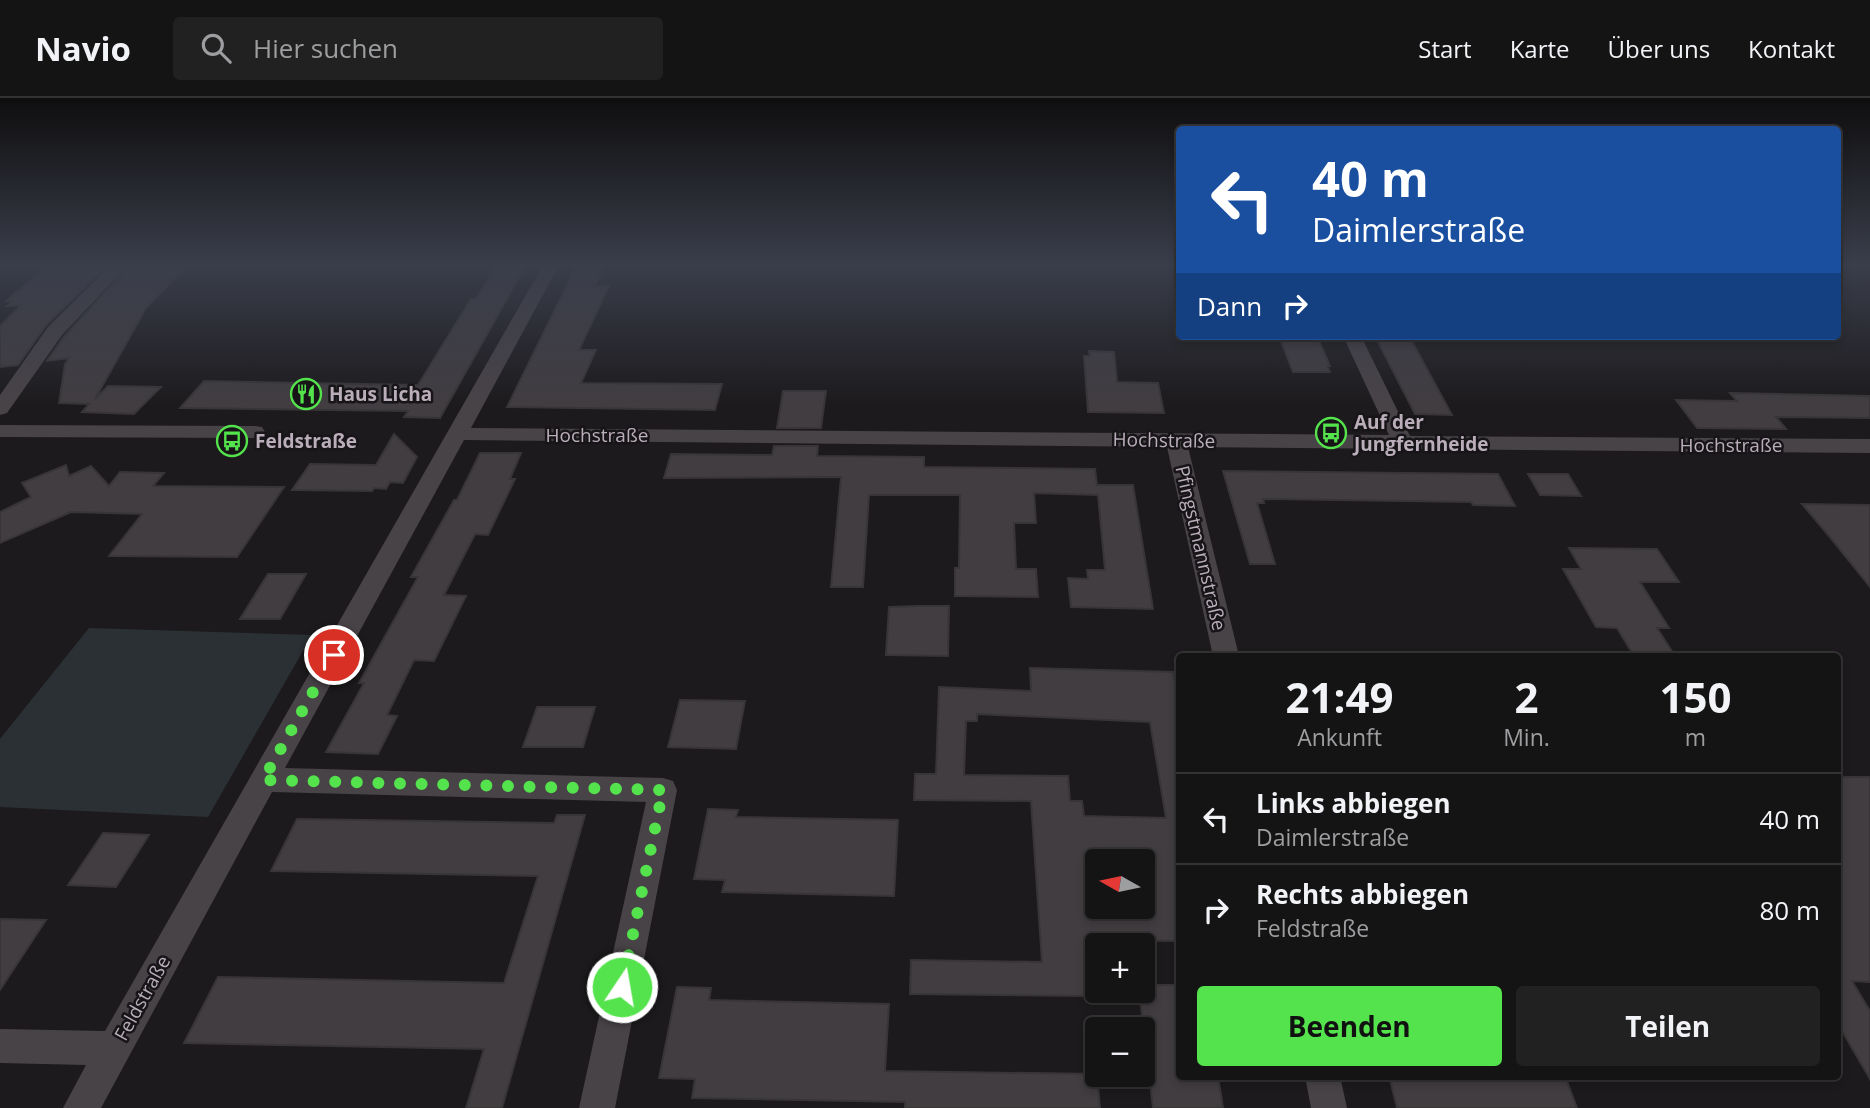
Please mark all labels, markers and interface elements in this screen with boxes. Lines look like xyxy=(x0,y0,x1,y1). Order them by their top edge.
search box xyxy=(173,17,663,80)
text: Navio xyxy=(35,26,131,71)
icon: search xyxy=(197,29,235,67)
text: Hier suchen xyxy=(253,30,398,66)
text: Start xyxy=(1418,32,1472,65)
text: Karte xyxy=(1510,32,1570,65)
text: Über uns xyxy=(1608,32,1710,65)
text: Kontakt xyxy=(1748,32,1835,65)
text: 40 m xyxy=(1312,145,1429,211)
icon: left xyxy=(1197,154,1288,245)
text: Daimlerstraße xyxy=(1312,208,1525,251)
icon: right xyxy=(1276,287,1314,325)
text: Dann xyxy=(1197,288,1262,324)
restaurant icon: Haus Licha xyxy=(289,377,323,411)
place label: Haus Licha xyxy=(329,381,432,407)
place label: Auf der Jungfernheide xyxy=(1352,409,1488,457)
bus stop icon: Auf der Jungfernheide xyxy=(1314,416,1348,450)
street label: Hochstraße xyxy=(546,422,648,448)
bus stop icon: Feldstraße xyxy=(215,424,249,458)
street label: Hochstraße xyxy=(1112,426,1216,454)
place label: Feldstraße xyxy=(255,428,357,454)
street label: Hochstraße xyxy=(1680,432,1782,458)
street label: Pfingstmannstraße xyxy=(1169,463,1233,633)
pin xyxy=(304,625,364,685)
icon: arrive xyxy=(315,636,353,674)
text: 21:49 xyxy=(1286,668,1394,725)
text: 2 xyxy=(1514,668,1539,725)
text: 150 xyxy=(1659,668,1731,725)
text: Ankunft xyxy=(1297,721,1382,753)
text: Min. xyxy=(1503,721,1550,753)
text: m xyxy=(1685,721,1706,753)
text: Links abbiegen xyxy=(1256,785,1451,821)
icon: left xyxy=(1197,800,1235,838)
text: 40 m xyxy=(1759,801,1820,837)
text: Daimlerstraße xyxy=(1256,821,1409,853)
north arrow xyxy=(1085,849,1155,919)
map controls xyxy=(1085,849,1155,1087)
text: Rechts abbiegen xyxy=(1256,876,1469,912)
icon: right xyxy=(1197,891,1235,929)
text: 80 m xyxy=(1759,892,1820,928)
text: Feldstraße xyxy=(1256,912,1369,944)
button: + xyxy=(1085,933,1155,1003)
position arrow xyxy=(585,950,659,1024)
street label: Feldstraße xyxy=(108,951,176,1045)
button: Beenden xyxy=(1197,986,1502,1066)
button: Teilen xyxy=(1516,986,1820,1066)
button: − xyxy=(1085,1017,1155,1087)

